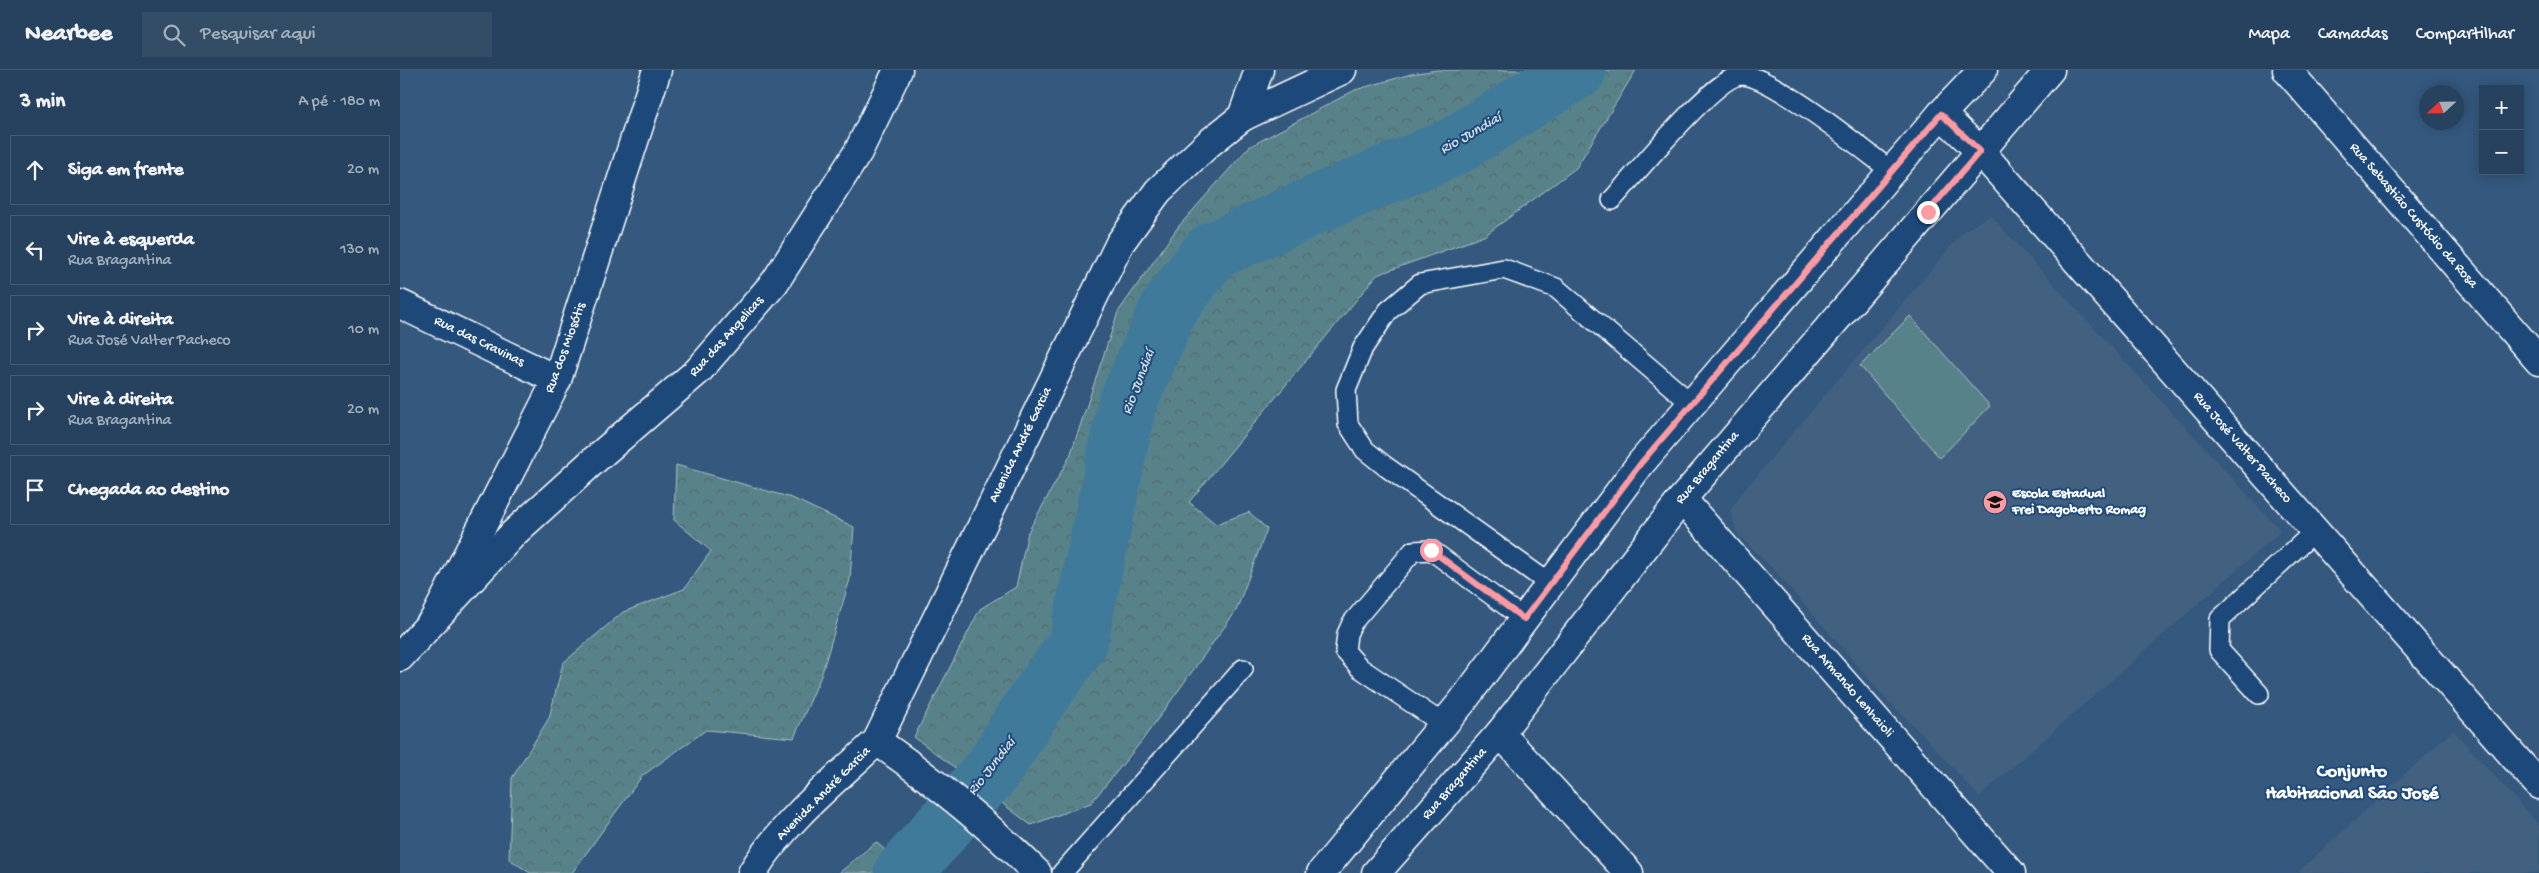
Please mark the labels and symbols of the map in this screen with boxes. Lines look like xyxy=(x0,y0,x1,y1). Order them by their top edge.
north arrow xyxy=(2419,85,2464,130)
water label: Rio Jundiaí xyxy=(1437,108,1507,159)
street label: Rua Sebastião Custódio da Rosa xyxy=(2345,140,2482,293)
route end xyxy=(1917,201,1940,224)
street label: Rua das Angelicas xyxy=(686,292,768,381)
street label: Rua dos Miosótis xyxy=(542,300,591,396)
street label: Rua das Cravinas xyxy=(431,313,528,372)
water label: Rio Jundiaí xyxy=(1118,344,1161,417)
street label: Avenida André Garcia xyxy=(986,383,1057,506)
street label: Rua José Valter Pacheco xyxy=(2189,389,2295,507)
street label: Rua Bragantina xyxy=(1672,427,1744,508)
place label: Escola Estadual Frei Dagoberto Romag xyxy=(2011,486,2146,519)
school or university icon: Escola Estadual Frei Dagoberto Romag xyxy=(1982,489,2008,515)
route start xyxy=(1420,539,1443,562)
street label: Rua Armando Lenhaioli xyxy=(1797,631,1897,741)
water label: Rio Jundiaí xyxy=(964,732,1022,799)
street label: Avenida André Garcia xyxy=(773,742,876,845)
street label: Rua Bragantina xyxy=(1419,743,1492,824)
district label: Conjunto Habitacional São José xyxy=(2266,761,2440,806)

